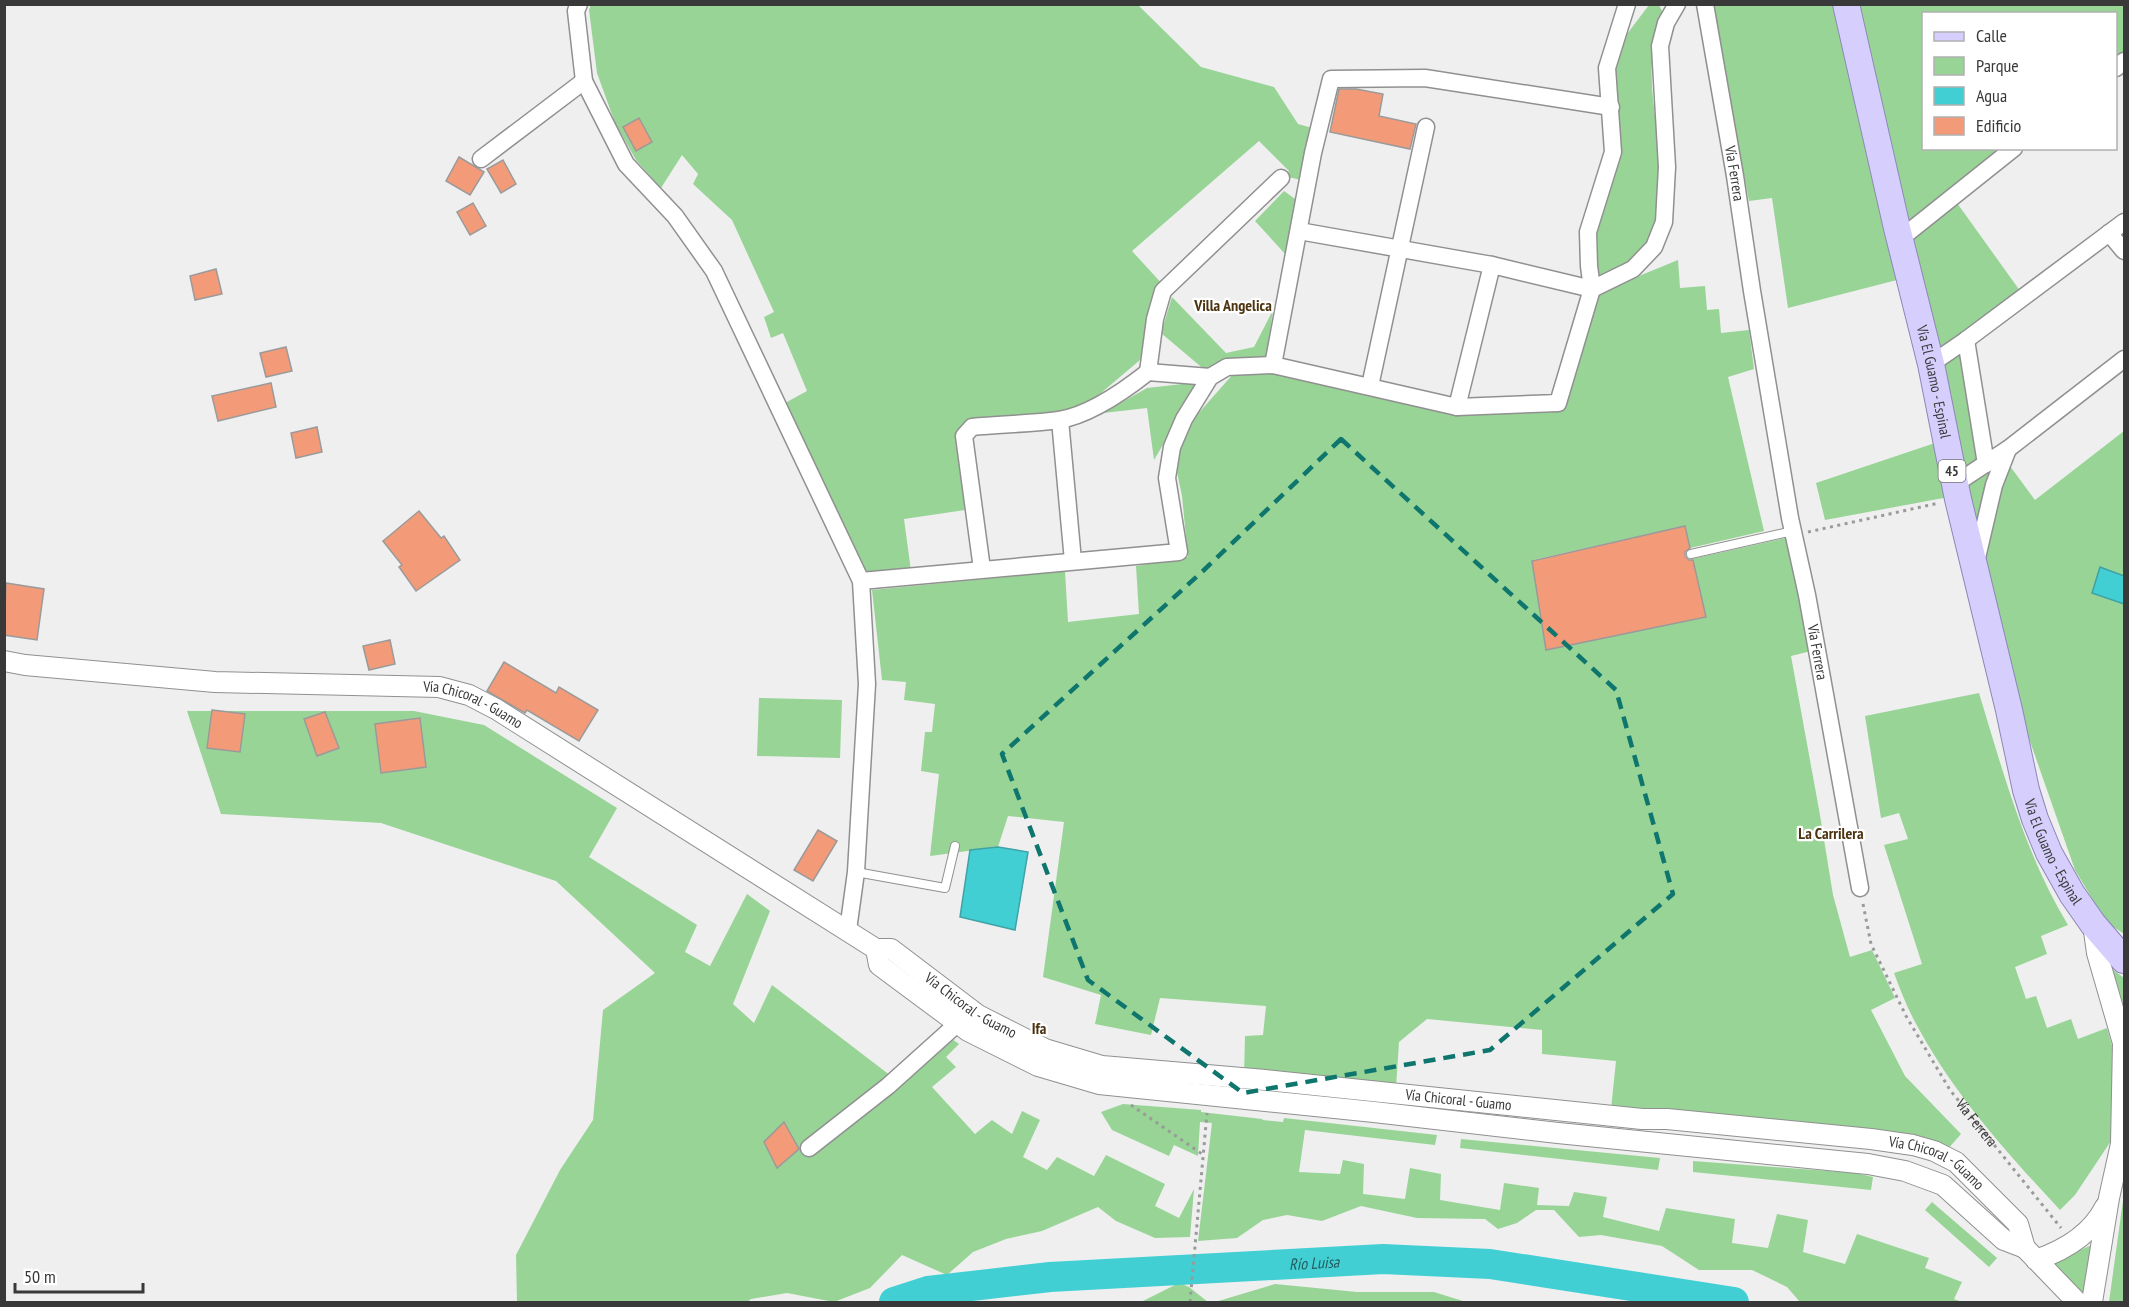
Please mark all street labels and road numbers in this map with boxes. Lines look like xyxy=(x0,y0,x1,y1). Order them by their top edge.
street label: Vía Ferrera xyxy=(1721,143,1749,202)
street label: Vía El Guamo - Espinal xyxy=(1912,322,1956,440)
road number: 45 xyxy=(1938,460,1966,482)
street label: Vía Ferrera xyxy=(1803,622,1832,681)
street label: Vía Chicoral - Guamo xyxy=(422,677,526,732)
street label: Vía El Guamo - Espinal xyxy=(2020,796,2087,909)
street label: Vía Chicoral - Guamo xyxy=(920,967,1020,1042)
street label: Vía Chicoral - Guamo xyxy=(1404,1084,1513,1114)
street label: Vía Ferrera xyxy=(1951,1094,2002,1150)
street label: Vía Chicoral - Guamo xyxy=(1887,1132,1988,1194)

